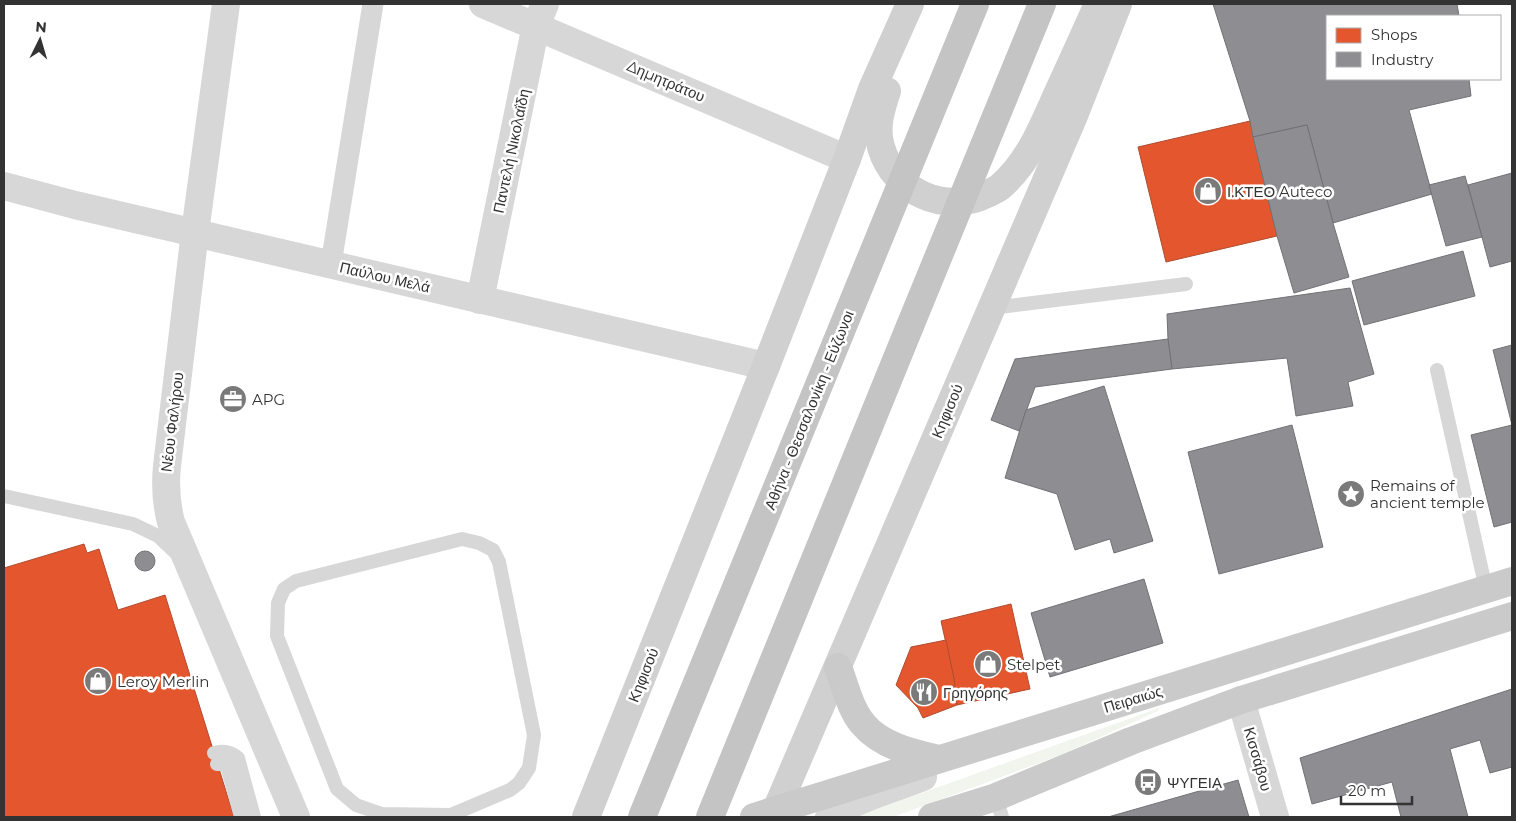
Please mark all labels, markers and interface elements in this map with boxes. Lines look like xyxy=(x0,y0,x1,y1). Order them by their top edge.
north arrow xyxy=(15,15,65,65)
legend xyxy=(1326,15,1501,80)
text: N xyxy=(35,18,48,37)
text: Shops xyxy=(1371,25,1417,44)
text: Industry xyxy=(1371,50,1434,69)
street label: Δημητράτου xyxy=(624,56,708,106)
street label: Παντελή Νικολαΐδη xyxy=(489,87,533,215)
shop icon: Ι.ΚΤΕΟ Auteco xyxy=(1193,176,1223,206)
place label: Ι.ΚΤΕΟ Auteco xyxy=(1227,182,1332,201)
street label: Παύλου Μελά xyxy=(338,257,432,297)
street label: Αθήνα - Θεσσαλονίκη - Εύζωνοι xyxy=(760,307,858,513)
street label: Νέου Φαλήρου xyxy=(156,371,188,473)
street label: Κηφισού xyxy=(927,381,967,441)
office icon: APG xyxy=(218,384,248,414)
place label: APG xyxy=(252,390,285,409)
place label: Remains of ancient temple xyxy=(1370,476,1485,512)
place icon: Remains of ancient temple xyxy=(1336,479,1366,509)
street label: Κηφισού xyxy=(623,645,663,705)
shop icon: Stelpet xyxy=(973,649,1003,679)
place label: Stelpet xyxy=(1007,655,1060,674)
shop icon: Leroy Merlin xyxy=(83,666,113,696)
place label: Leroy Merlin xyxy=(117,672,209,691)
restaurant icon: Γρηγόρης xyxy=(909,677,939,707)
street label: Πειραιώς xyxy=(1101,681,1165,717)
place label: Γρηγόρης xyxy=(943,683,1008,702)
street label: Κισσάβου xyxy=(1240,725,1276,793)
bus stop icon: ΨΥΓΕΙΑ xyxy=(1133,767,1163,797)
place label: ΨΥΓΕΙΑ xyxy=(1167,773,1222,792)
scale bar xyxy=(1341,774,1412,806)
text: 20 m xyxy=(1348,781,1386,800)

